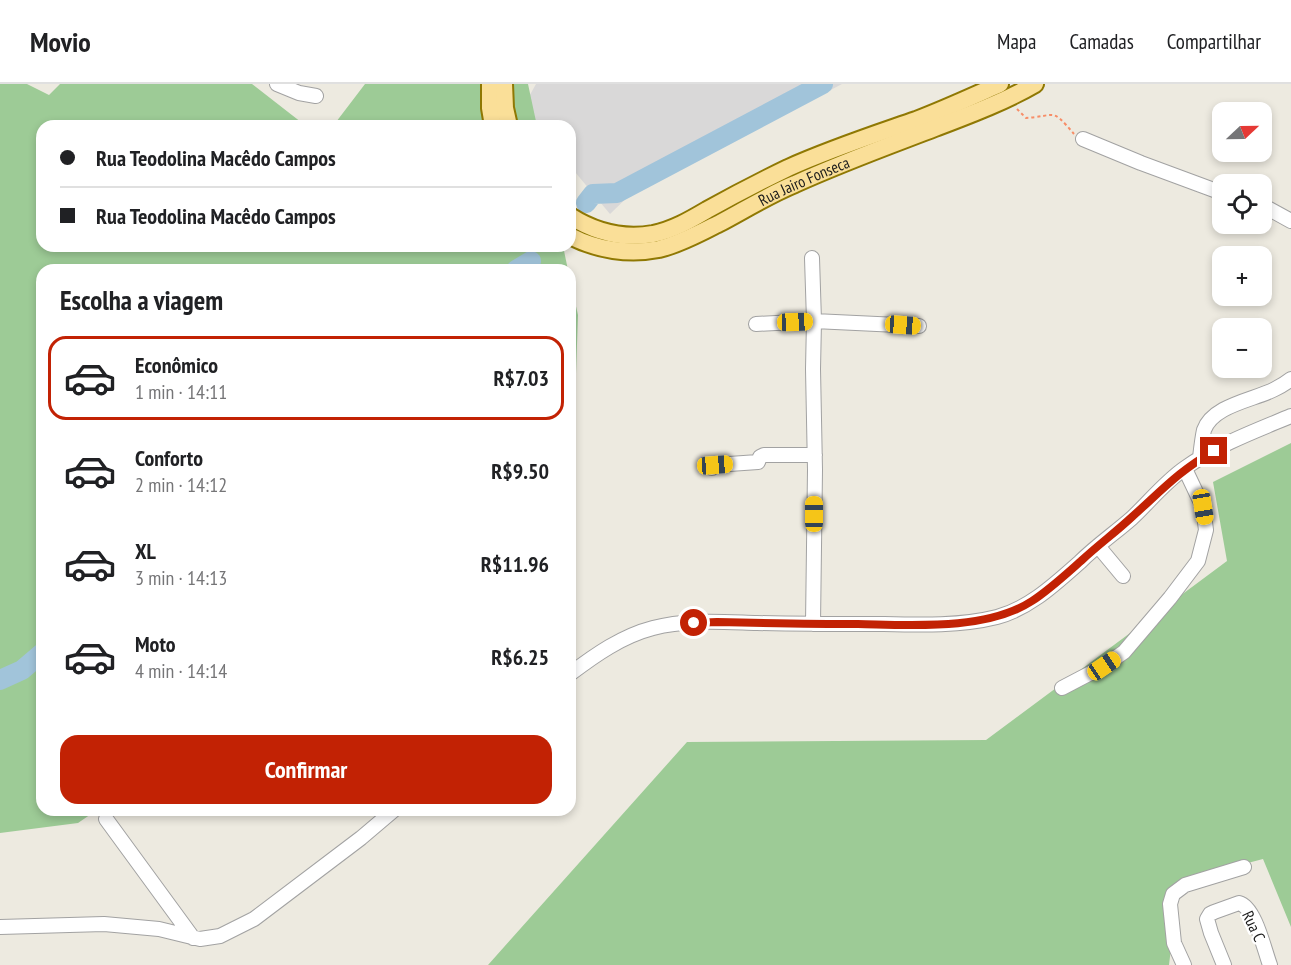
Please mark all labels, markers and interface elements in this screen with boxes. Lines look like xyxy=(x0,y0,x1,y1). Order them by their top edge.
text: Movio xyxy=(30,23,91,60)
text: Mapa xyxy=(997,28,1036,55)
text: Camadas xyxy=(1069,28,1134,55)
text: Compartilhar xyxy=(1167,28,1261,55)
north arrow xyxy=(1212,102,1272,162)
map controls xyxy=(1212,102,1272,378)
text: Rua Teodolina Macêdo Campos xyxy=(96,144,336,172)
street label: Rua Jairo Fonseca xyxy=(755,152,852,210)
button: locate xyxy=(1212,174,1272,234)
text: Rua Teodolina Macêdo Campos xyxy=(96,202,336,230)
button: + xyxy=(1212,246,1272,306)
text: Escolha a viagem xyxy=(60,283,223,317)
car xyxy=(777,312,813,332)
car xyxy=(884,315,922,335)
button: − xyxy=(1212,318,1272,378)
icon: car xyxy=(63,351,117,405)
text: Econômico xyxy=(135,351,218,379)
text: R$7.03 xyxy=(493,364,549,392)
text: 1 min · 14:11 xyxy=(135,379,227,405)
route end xyxy=(1200,437,1227,464)
icon: car xyxy=(63,444,117,498)
text: Conforto xyxy=(135,444,203,472)
car xyxy=(696,455,734,475)
text: R$9.50 xyxy=(491,457,549,485)
text: 2 min · 14:12 xyxy=(135,472,227,498)
car xyxy=(1191,488,1215,526)
car xyxy=(805,496,823,532)
icon: car xyxy=(63,537,117,591)
text: XL xyxy=(135,537,156,565)
text: R$11.96 xyxy=(481,550,549,578)
text: 3 min · 14:13 xyxy=(135,565,227,591)
route start xyxy=(680,609,707,636)
icon: car xyxy=(63,630,117,684)
text: Moto xyxy=(135,630,176,658)
text: R$6.25 xyxy=(491,643,549,671)
car xyxy=(1084,648,1124,684)
text: 4 min · 14:14 xyxy=(135,658,227,684)
button: Confirmar xyxy=(60,735,552,804)
street label: Rua C xyxy=(1238,907,1270,945)

